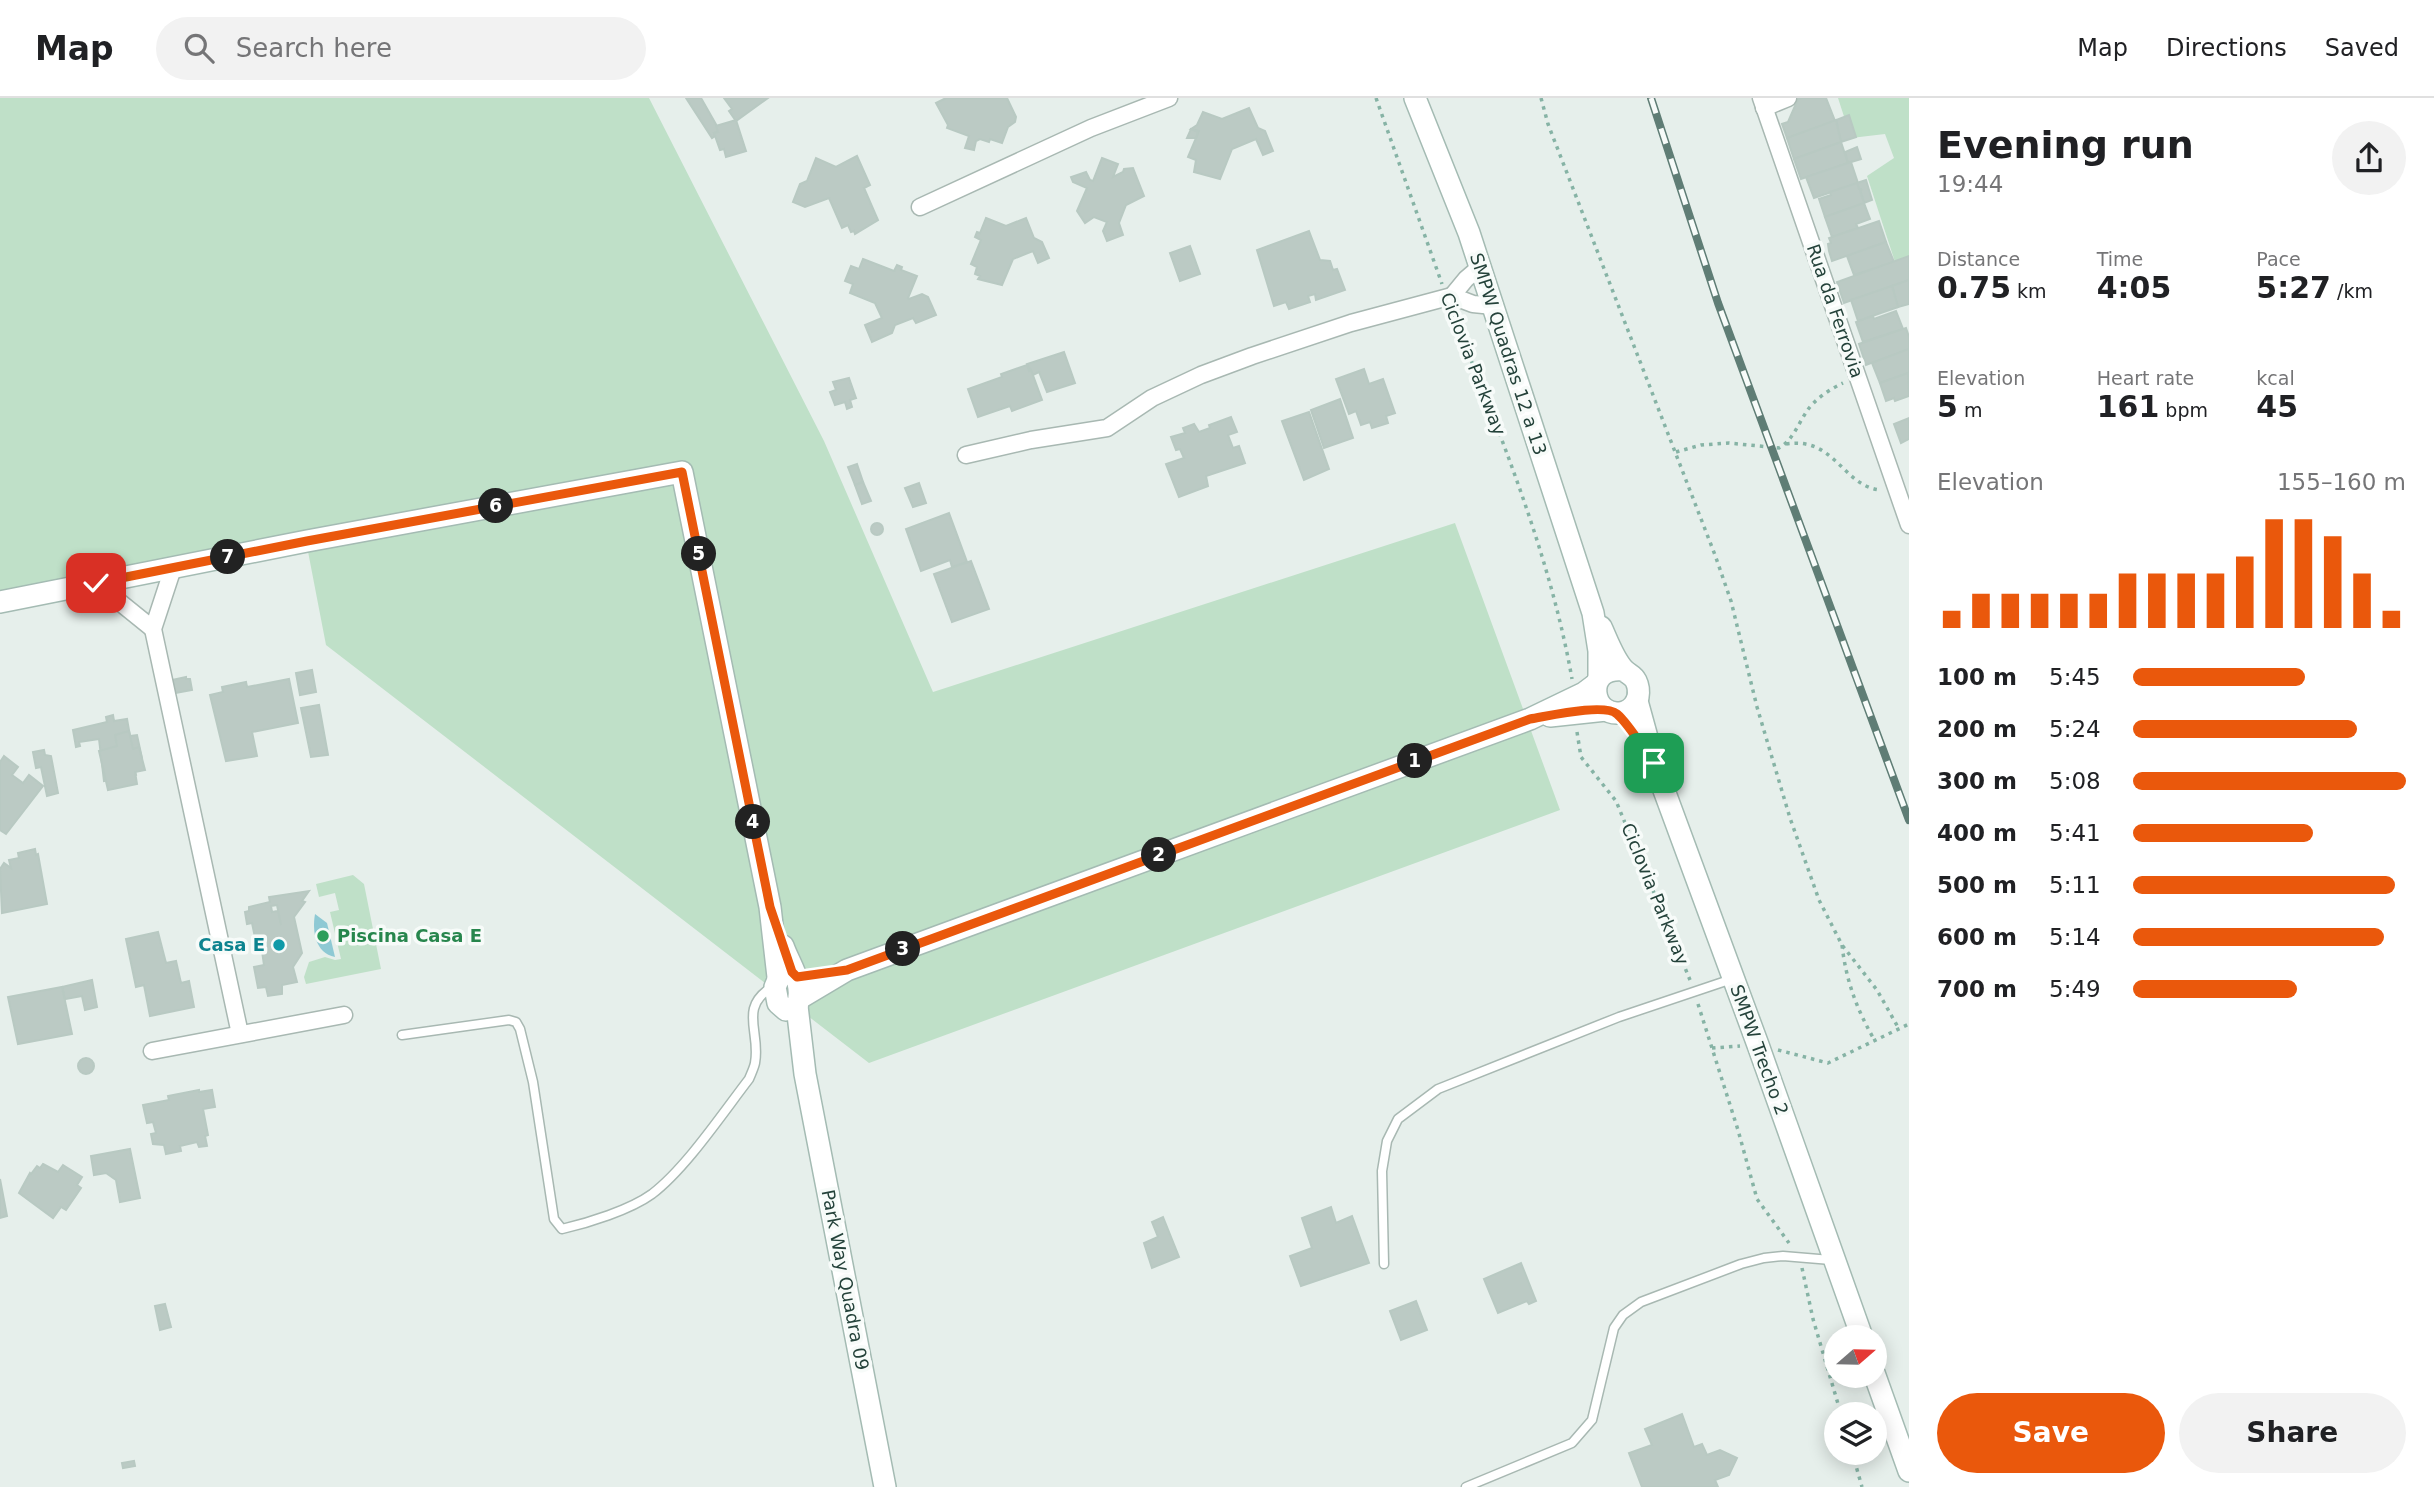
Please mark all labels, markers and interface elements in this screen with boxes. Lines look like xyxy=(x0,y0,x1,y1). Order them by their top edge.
search box xyxy=(156,17,646,80)
text: Map xyxy=(35,29,114,68)
icon: search xyxy=(180,29,218,67)
text: Search here xyxy=(236,33,392,63)
text: Map xyxy=(2077,34,2128,62)
text: Directions xyxy=(2166,34,2287,62)
text: Saved xyxy=(2325,34,2399,62)
button: share xyxy=(2332,121,2406,195)
text: Evening run xyxy=(1937,123,2194,167)
text: 19:44 xyxy=(1937,171,2003,197)
street label: Rua da Ferrovia xyxy=(1803,241,1868,381)
text: Distance xyxy=(1937,248,2020,270)
text: Time xyxy=(2097,248,2143,270)
text: Pace xyxy=(2256,248,2301,270)
street label: SMPW Quadras 12 a 13 xyxy=(1466,250,1551,458)
text: 0.75 xyxy=(1937,270,2011,305)
text: 4:05 xyxy=(2097,270,2171,305)
text: 5:27 xyxy=(2256,270,2331,305)
text: km xyxy=(2011,280,2047,302)
text: /km xyxy=(2331,280,2373,302)
street label: Ciclovia Parkway xyxy=(1437,289,1510,438)
text: Elevation xyxy=(1937,367,2025,389)
text: Heart rate xyxy=(2097,367,2194,389)
text: kcal xyxy=(2256,367,2295,389)
text: 5 xyxy=(1937,389,1958,424)
text: 161 xyxy=(2097,389,2159,424)
text: 45 xyxy=(2256,389,2298,424)
text: m xyxy=(1958,399,1982,421)
text: bpm xyxy=(2159,399,2208,421)
text: Elevation xyxy=(1937,469,2044,495)
text: 155–160 m xyxy=(2277,469,2406,495)
pin: 6 xyxy=(478,488,514,524)
text: 6 xyxy=(489,494,502,516)
pin: 5 xyxy=(682,536,716,572)
pin: 7 xyxy=(210,540,246,574)
text: 5 xyxy=(692,542,705,564)
text: 7 xyxy=(221,545,234,567)
pin xyxy=(66,553,126,613)
icon: check xyxy=(77,564,115,602)
text: 100 m xyxy=(1937,664,2017,690)
text: 5:45 xyxy=(2049,664,2101,690)
text: 200 m xyxy=(1937,716,2017,742)
text: 5:24 xyxy=(2049,716,2101,742)
pin xyxy=(1624,733,1684,793)
pin: 1 xyxy=(1398,744,1432,778)
icon: arrive xyxy=(1635,744,1673,782)
text: 1 xyxy=(1408,749,1421,771)
text: 300 m xyxy=(1937,768,2017,794)
text: 5:08 xyxy=(2049,768,2101,794)
pin: 4 xyxy=(736,804,770,840)
text: 4 xyxy=(746,810,759,832)
street label: Ciclovia Parkway xyxy=(1617,820,1694,968)
text: 400 m xyxy=(1937,820,2017,846)
text: 5:41 xyxy=(2049,820,2101,846)
pin: 2 xyxy=(1142,838,1176,872)
text: 2 xyxy=(1152,843,1165,865)
text: 500 m xyxy=(1937,872,2017,898)
text: 5:11 xyxy=(2049,872,2101,898)
text: 600 m xyxy=(1937,924,2017,950)
text: 5:14 xyxy=(2049,924,2101,950)
place label: Piscina Casa E xyxy=(337,925,482,946)
marker: Piscina Casa E xyxy=(315,928,331,944)
pin: 3 xyxy=(886,932,920,966)
place label: Casa E xyxy=(198,934,265,955)
marker: Casa E xyxy=(271,937,287,953)
text: 3 xyxy=(896,937,909,959)
text: 700 m xyxy=(1937,976,2017,1002)
text: 5:49 xyxy=(2049,976,2101,1002)
street label: SMPW Trecho 2 xyxy=(1726,982,1793,1118)
street label: Park Way Quadra 09 xyxy=(818,1188,873,1372)
north arrow xyxy=(1824,1325,1886,1388)
map controls xyxy=(1824,1325,1887,1465)
button: Save xyxy=(1937,1393,2165,1473)
button: Share xyxy=(2179,1393,2406,1473)
button: layers xyxy=(1824,1402,1887,1465)

